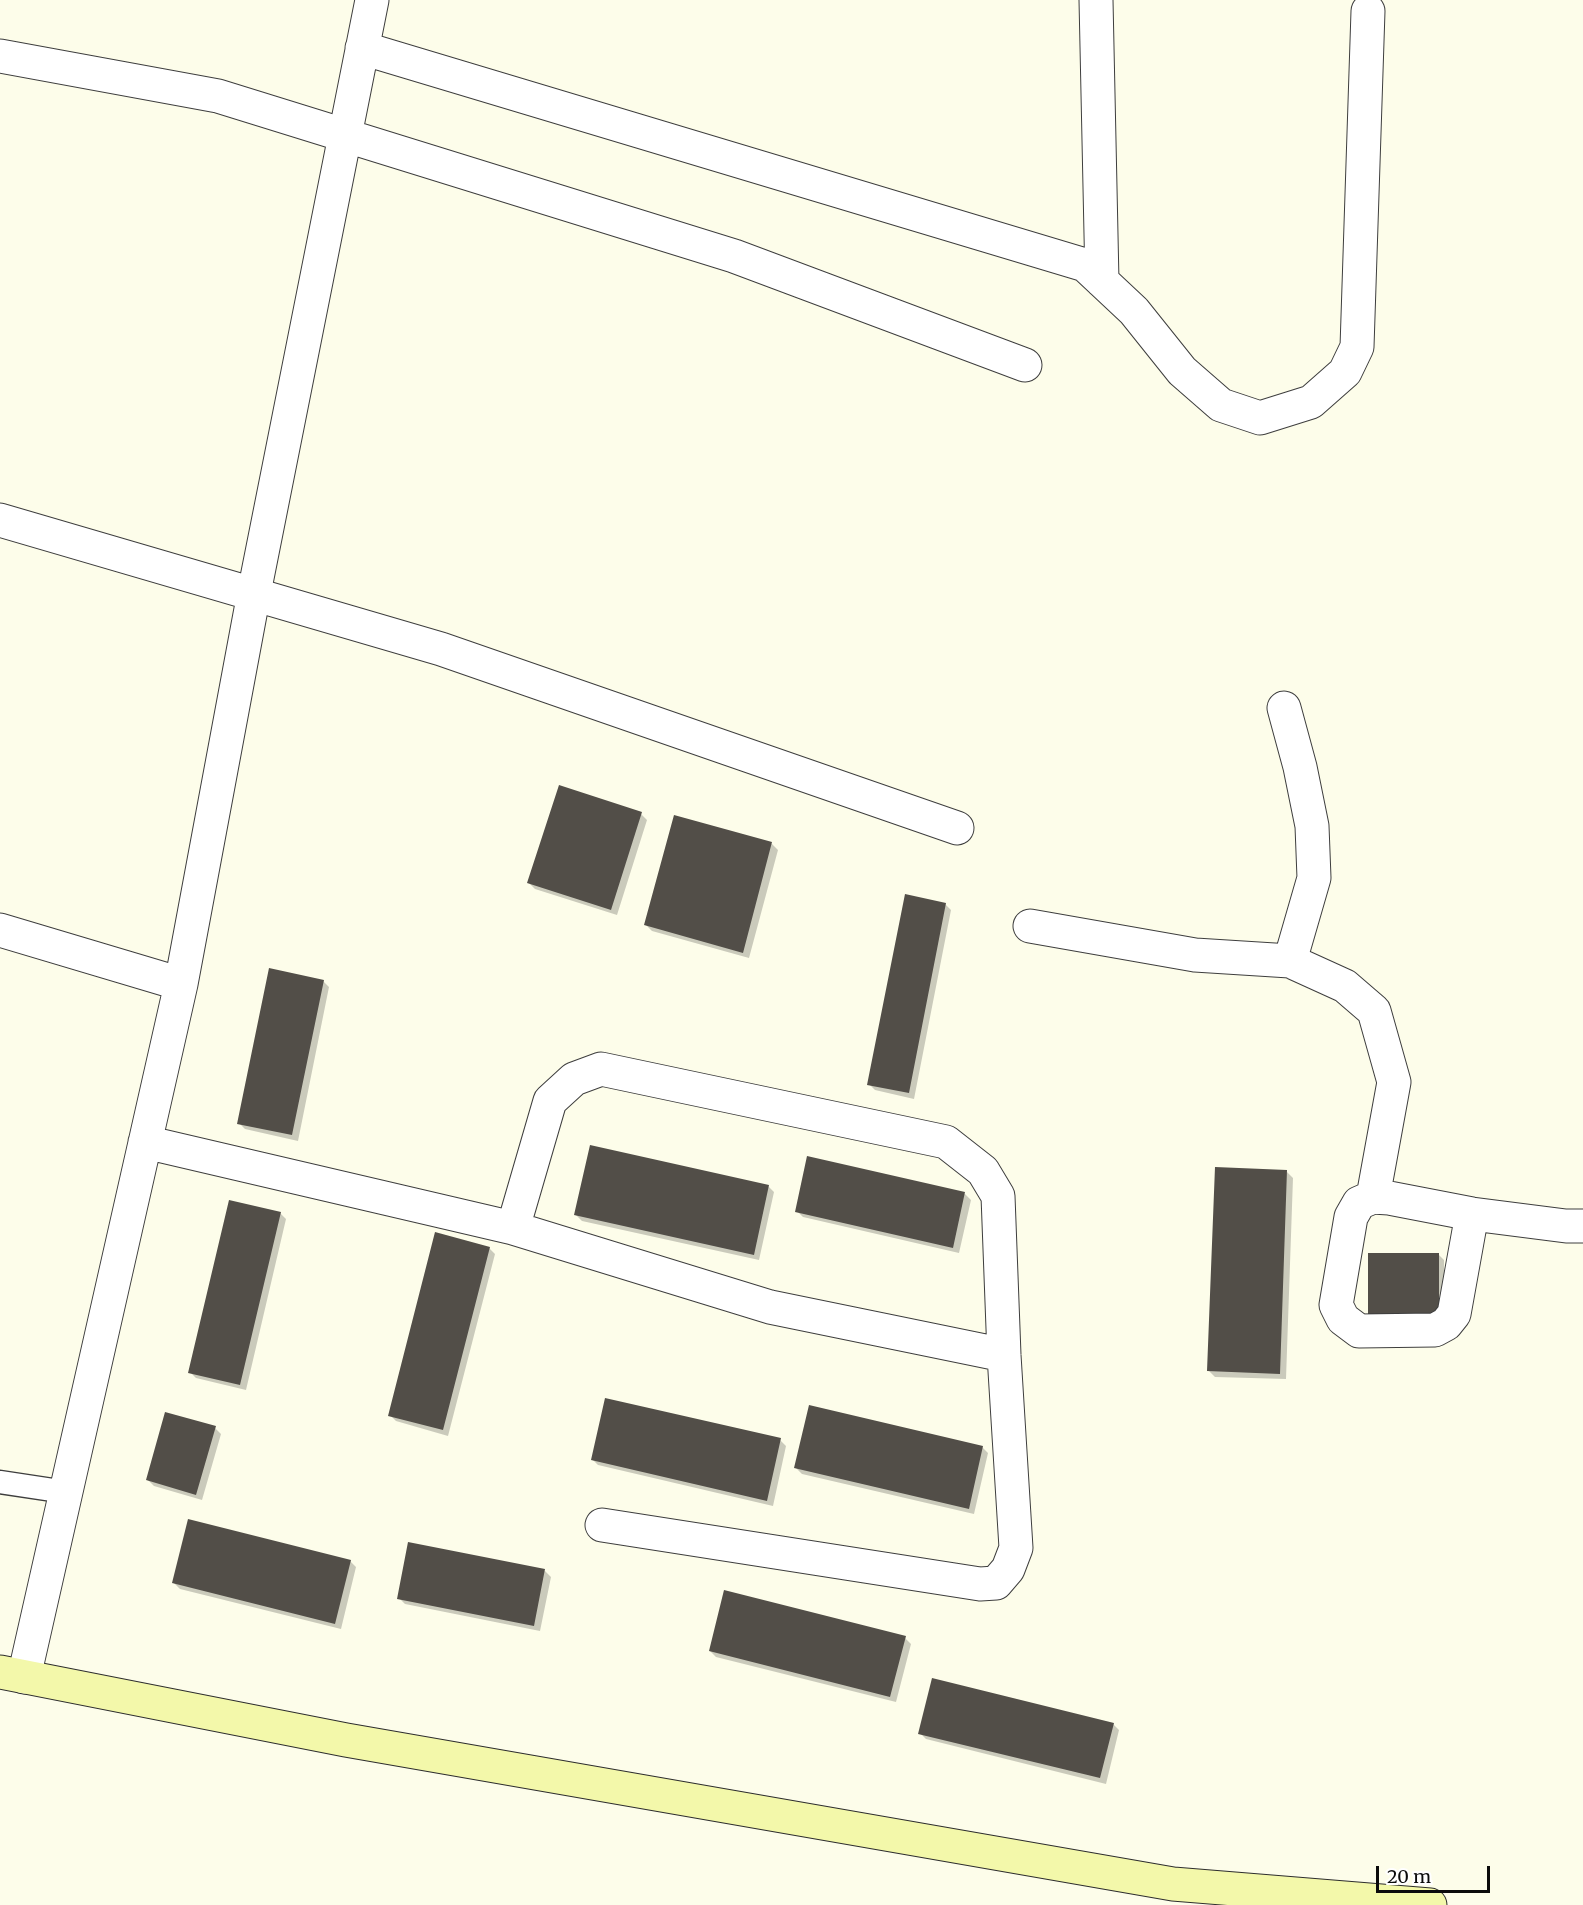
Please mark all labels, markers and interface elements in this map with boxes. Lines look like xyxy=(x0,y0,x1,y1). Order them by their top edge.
scale bar xyxy=(1379,1854,1493,1892)
text: 20 m xyxy=(1387,1865,1431,1888)

